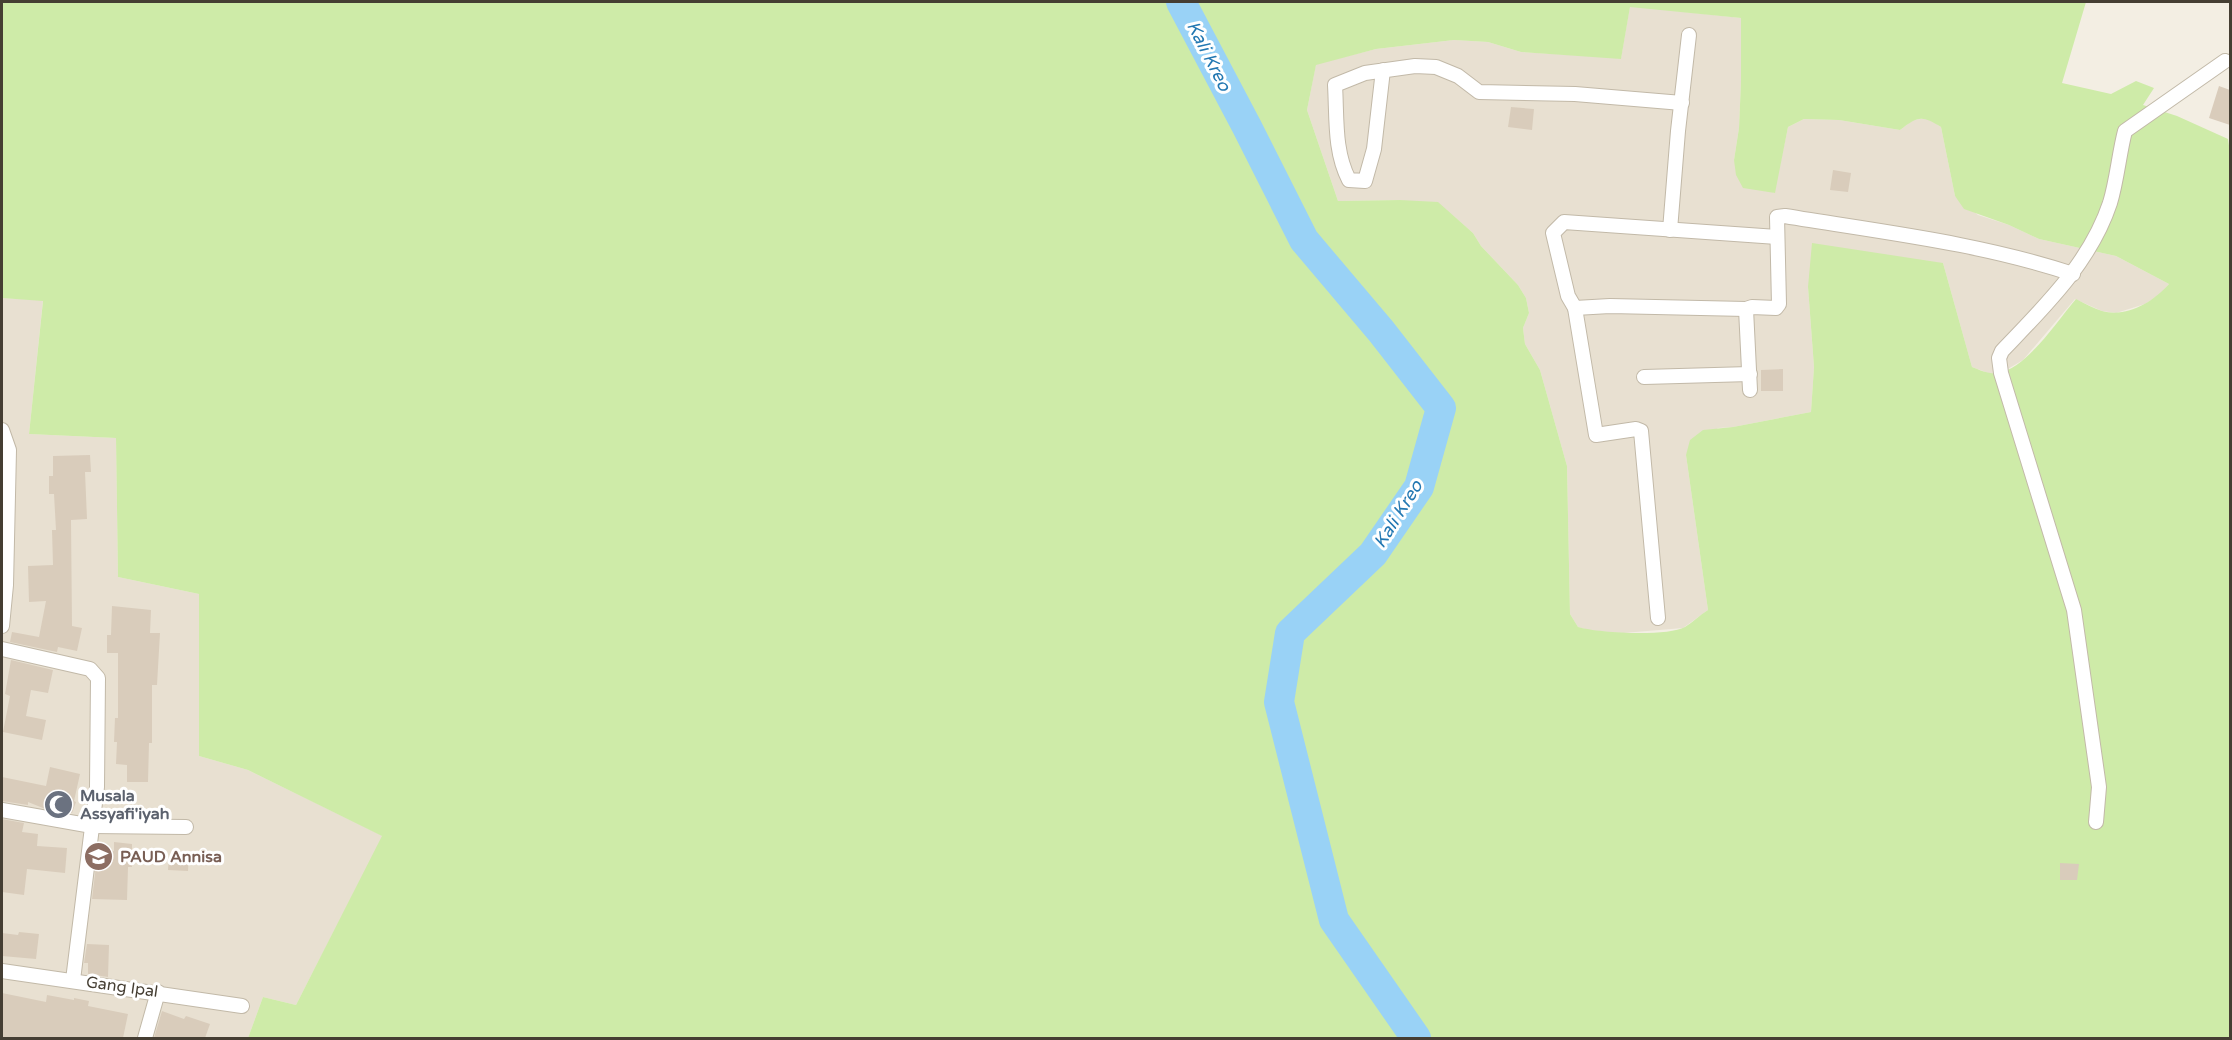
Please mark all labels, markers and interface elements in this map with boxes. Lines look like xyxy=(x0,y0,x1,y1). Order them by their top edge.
water label: Kali Kreo xyxy=(1182,17,1236,96)
water label: Kali Kreo xyxy=(1369,475,1428,552)
place label: Musala Assyafi'iyah xyxy=(80,786,169,824)
mosque icon: Musala Assyafi'iyah xyxy=(43,789,75,821)
school or university icon: PAUD Annisa xyxy=(83,841,115,873)
place label: PAUD Annisa xyxy=(120,847,222,867)
street label: Gang Ipal xyxy=(85,972,159,1002)

